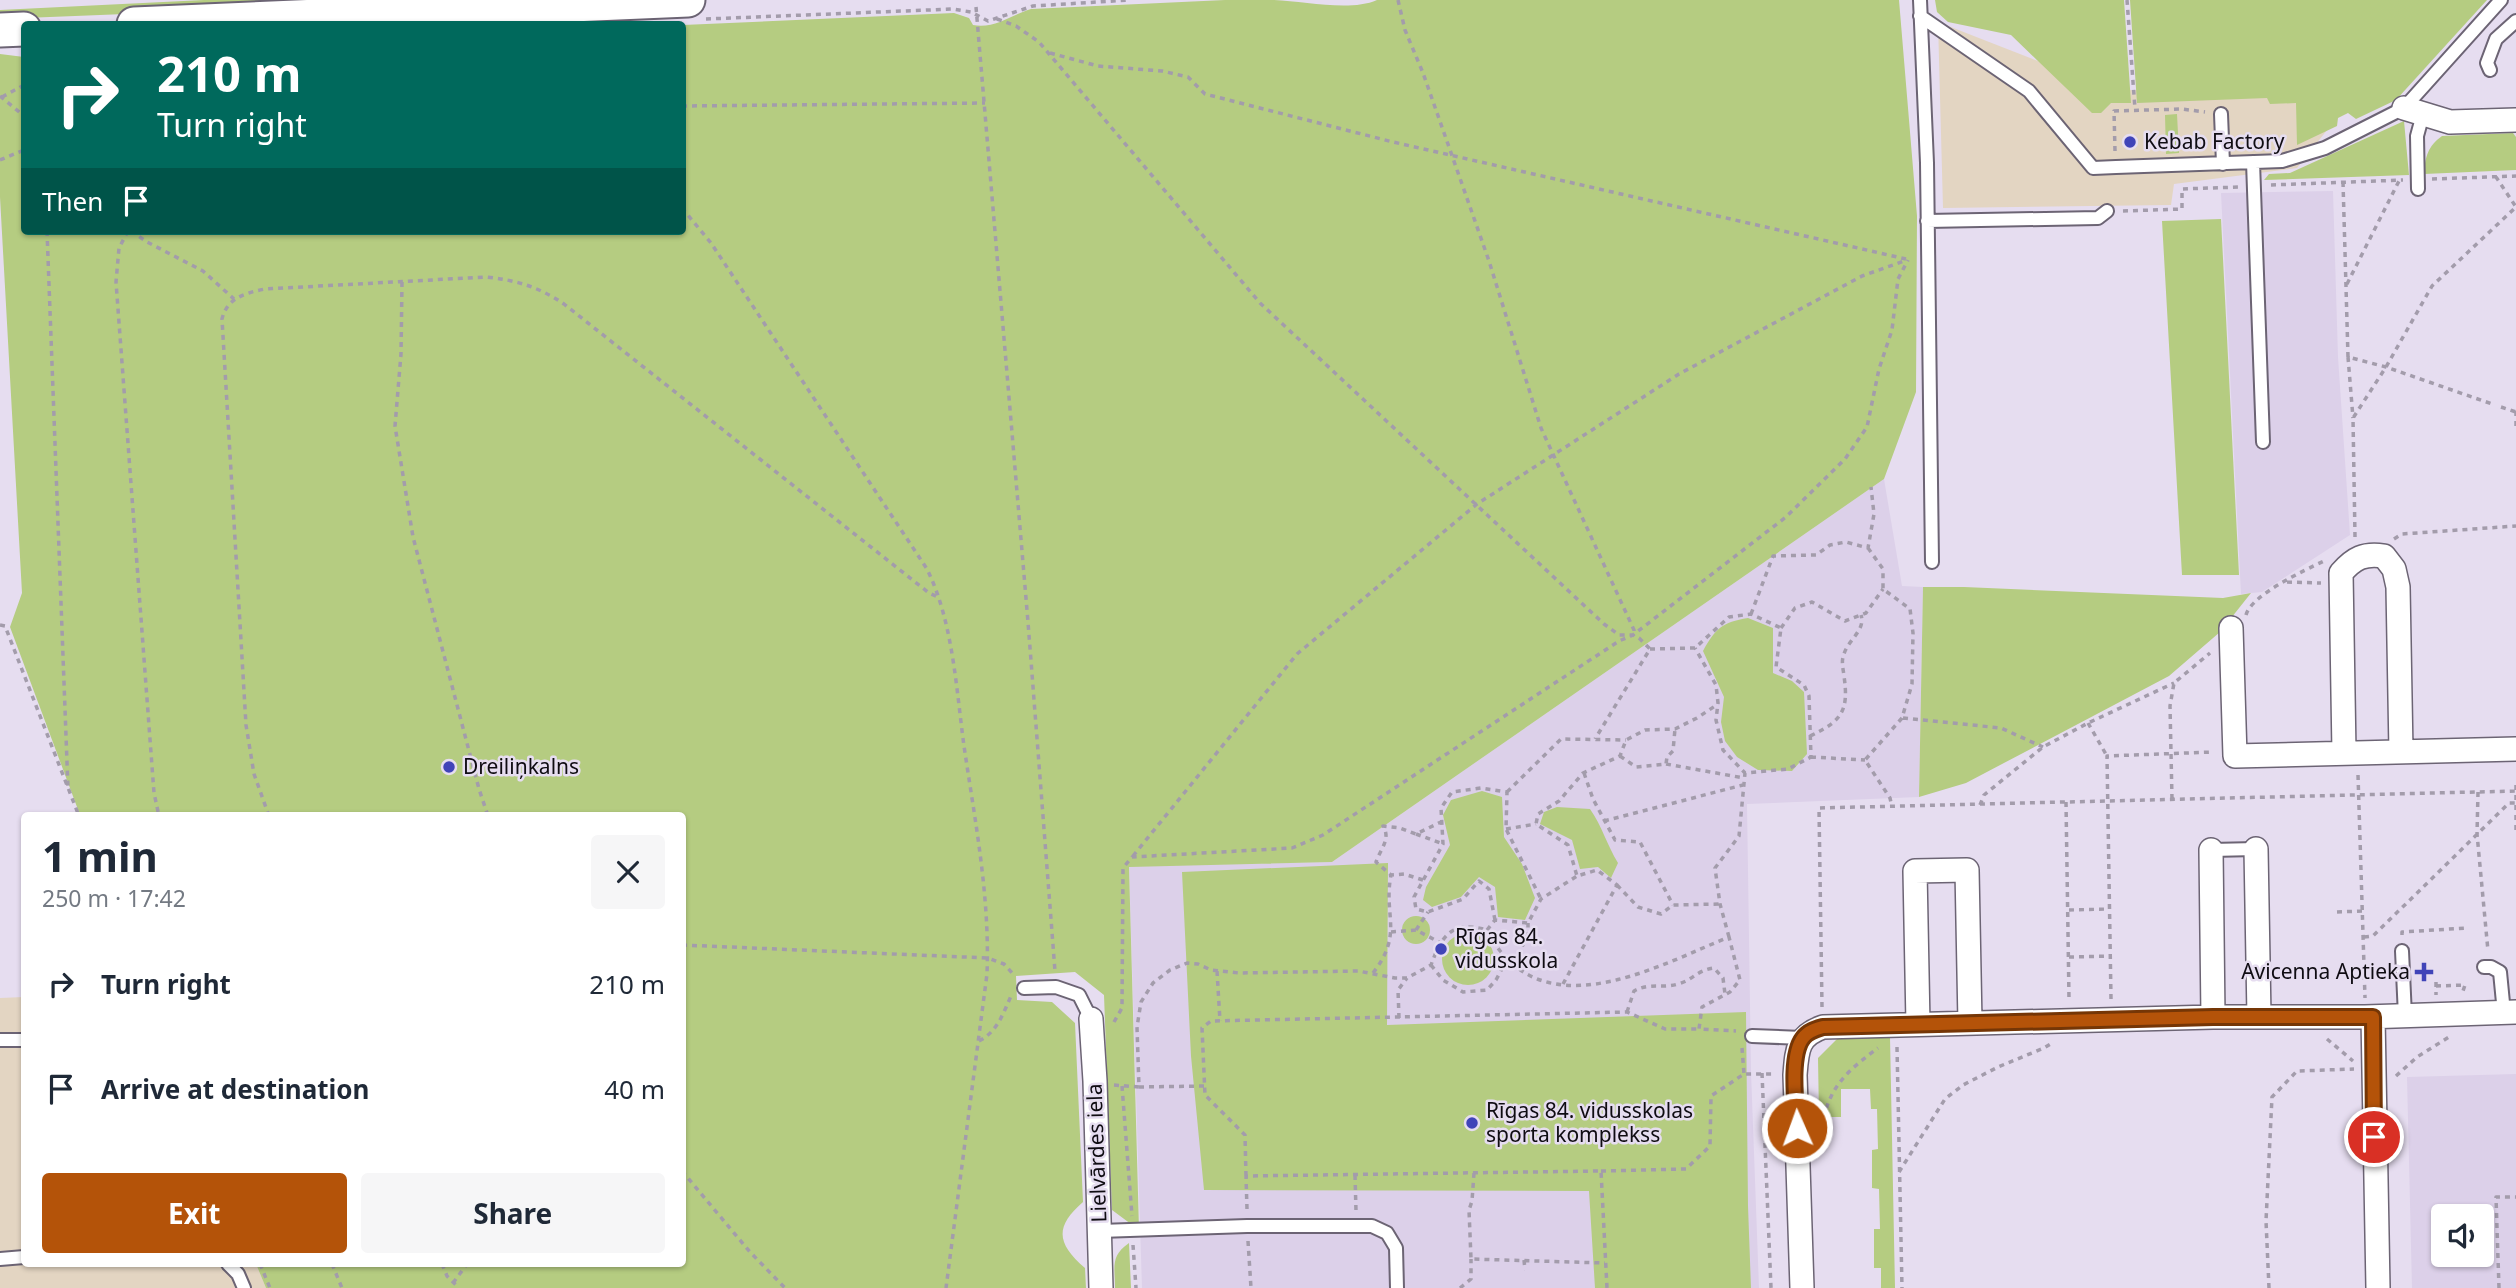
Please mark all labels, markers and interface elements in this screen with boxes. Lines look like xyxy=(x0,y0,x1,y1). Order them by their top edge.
text: 210 m xyxy=(157,40,302,106)
icon: right xyxy=(42,49,133,140)
text: Turn right xyxy=(157,103,307,146)
place label: Kebab Factory xyxy=(2144,127,2285,155)
marker: Kebab Factory xyxy=(2122,134,2138,150)
icon: arrive xyxy=(117,182,155,220)
text: Then xyxy=(42,183,103,219)
place label: Dreiliņkalns xyxy=(463,752,579,780)
marker: Dreiliņkalns xyxy=(441,759,457,775)
text: 1 min xyxy=(42,827,158,884)
button: close xyxy=(591,835,665,909)
text: 250 m · 17:42 xyxy=(42,882,186,914)
place label: Rīgas 84. vidusskola xyxy=(1455,922,1558,974)
marker: Rīgas 84. vidusskola xyxy=(1433,941,1449,957)
place label: Avicenna Aptieka xyxy=(2241,957,2410,985)
marker: Avicenna Aptieka xyxy=(2416,964,2432,980)
icon: right xyxy=(42,965,80,1003)
text: Turn right xyxy=(101,966,231,1002)
text: 210 m xyxy=(589,966,665,1002)
icon: arrive xyxy=(42,1070,80,1108)
text: Arrive at destination xyxy=(101,1071,370,1107)
text: 40 m xyxy=(604,1071,665,1107)
street label: Lielvārdes iela xyxy=(1080,1083,1112,1223)
position arrow xyxy=(1760,1091,1834,1165)
place label: Rīgas 84. vidusskolas sporta komplekss xyxy=(1486,1096,1693,1148)
pin xyxy=(2344,1107,2404,1167)
marker: Rīgas 84. vidusskolas sporta komplekss xyxy=(1464,1115,1480,1131)
icon: arrive xyxy=(2355,1118,2393,1156)
button: Exit xyxy=(42,1173,347,1253)
button: Share xyxy=(361,1173,665,1253)
map controls xyxy=(2431,1204,2494,1267)
button: sound xyxy=(2431,1204,2494,1267)

